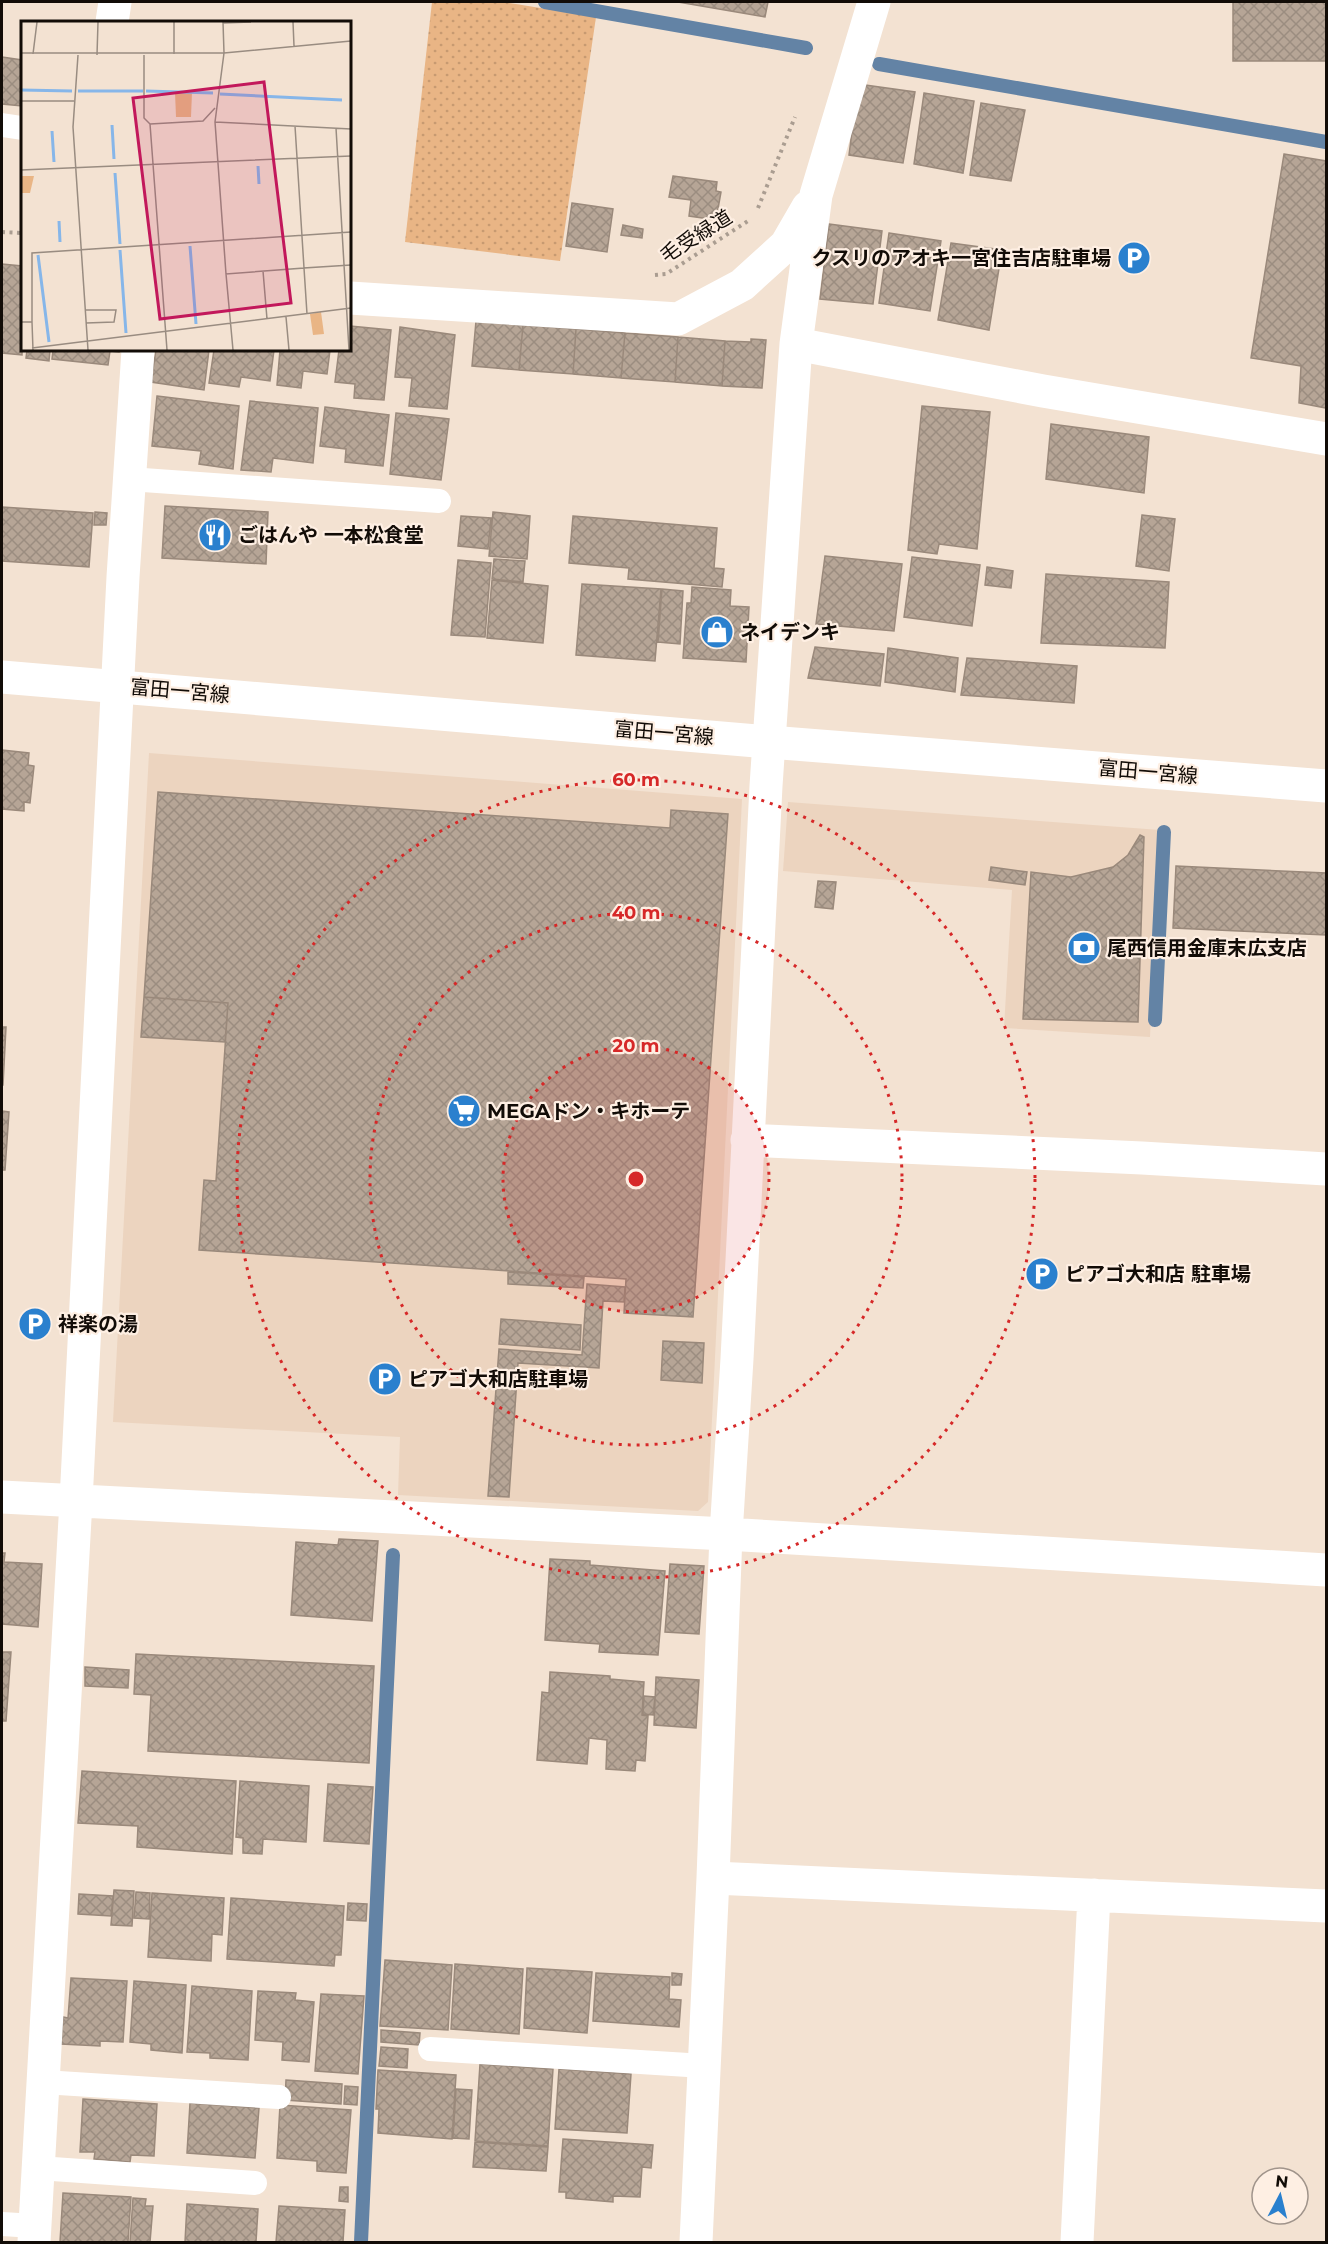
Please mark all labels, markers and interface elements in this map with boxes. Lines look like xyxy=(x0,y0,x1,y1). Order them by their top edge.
inset map xyxy=(21,21,351,351)
street label: 毛受緑道 xyxy=(656,205,736,267)
parking icon: クスリのアオキ一宮住吉店駐車場 xyxy=(1116,240,1152,276)
place label: クスリのアオキ一宮住吉店駐車場 xyxy=(812,246,1111,270)
restaurant icon: ごはんや 一本松食堂 xyxy=(197,517,233,553)
place label: ごはんや 一本松食堂 xyxy=(238,523,424,547)
shop icon: ネイデンキ xyxy=(699,614,735,650)
place label: ネイデンキ xyxy=(740,620,840,644)
street label: 富田一宮線 xyxy=(129,675,231,707)
street label: 富田一宮線 xyxy=(613,717,715,749)
street label: 富田一宮線 xyxy=(1097,756,1199,788)
text: 60 m xyxy=(612,769,660,791)
text: 40 m xyxy=(612,902,660,924)
bank icon: 尾西信用金庫末広支店 xyxy=(1066,930,1102,966)
place label: 尾西信用金庫末広支店 xyxy=(1107,936,1307,960)
text: 20 m xyxy=(613,1035,659,1057)
supermarket icon: MEGAドン・キホーテ xyxy=(446,1093,482,1129)
place label: MEGAドン・キホーテ xyxy=(487,1099,690,1123)
centre of rings xyxy=(626,1169,646,1189)
parking icon: ピアゴ大和店 駐車場 xyxy=(1024,1256,1060,1292)
place label: ピアゴ大和店 駐車場 xyxy=(1065,1262,1251,1286)
parking icon: 祥楽の湯 xyxy=(17,1306,53,1342)
place label: 祥楽の湯 xyxy=(58,1312,138,1336)
parking icon: ピアゴ大和店駐車場 xyxy=(367,1361,403,1397)
place label: ピアゴ大和店駐車場 xyxy=(408,1367,588,1391)
north arrow xyxy=(1250,2166,1310,2226)
text: N xyxy=(1274,2171,1289,2192)

